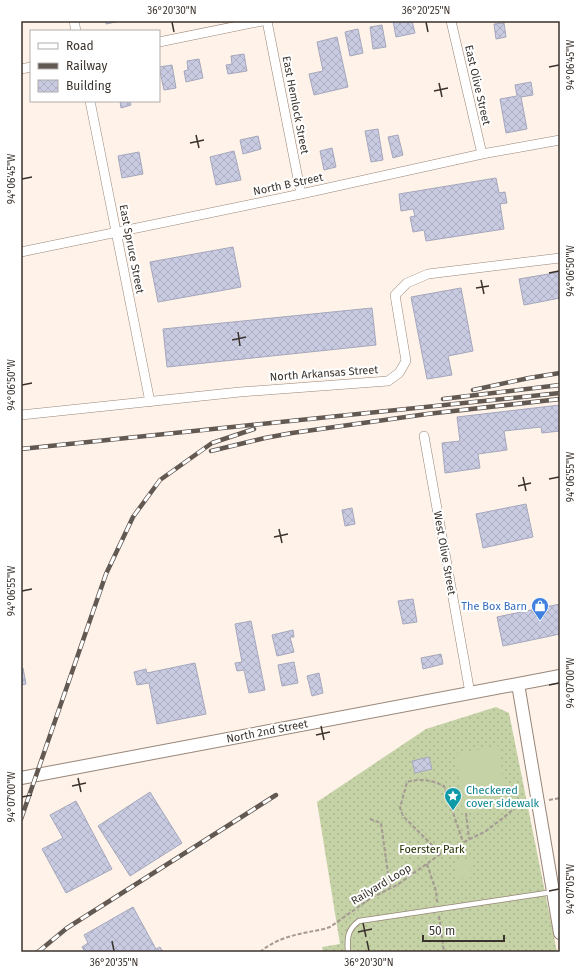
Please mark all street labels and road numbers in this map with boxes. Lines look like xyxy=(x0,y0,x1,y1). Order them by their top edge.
street label: East Olive Street xyxy=(462,44,493,126)
street label: East Hemlock Street xyxy=(280,55,311,155)
street label: North B Street xyxy=(252,171,324,198)
street label: East Spruce Street xyxy=(116,203,147,295)
street label: North Arkansas Street xyxy=(269,363,379,384)
street label: West Olive Street xyxy=(431,510,458,596)
street label: North 2nd Street xyxy=(225,717,309,746)
street label: Railyard Loop xyxy=(349,861,414,908)

